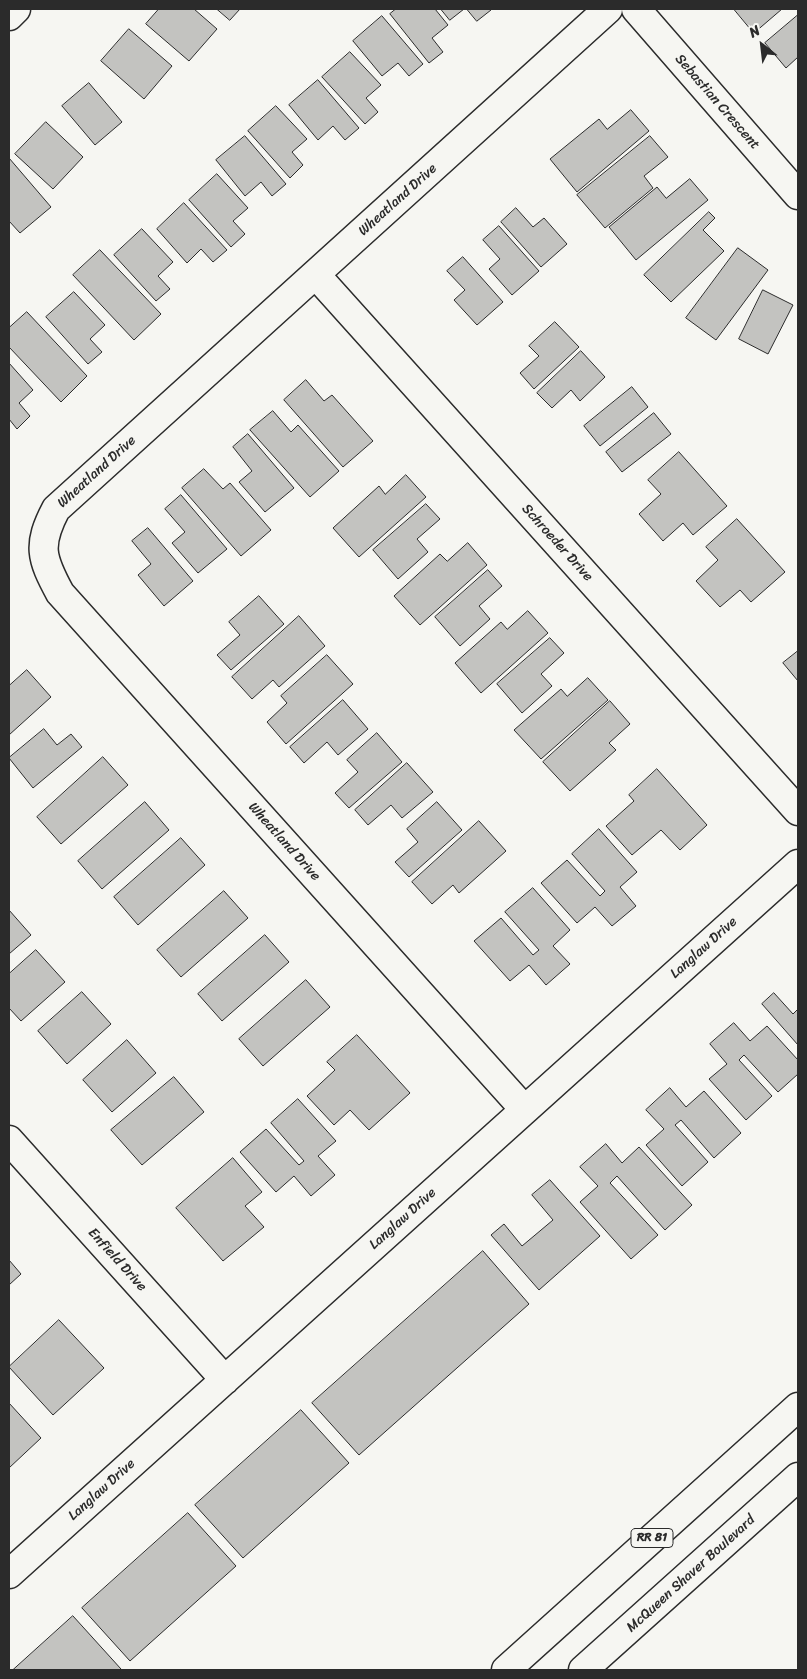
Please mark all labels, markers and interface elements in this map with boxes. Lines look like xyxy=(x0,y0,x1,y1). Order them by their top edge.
text: N xyxy=(744,18,765,45)
north arrow xyxy=(737,20,787,70)
street label: Sebastian Crescent xyxy=(671,51,763,153)
street label: Wheatland Drive xyxy=(355,160,441,240)
street label: Wheatland Drive xyxy=(54,432,140,512)
street label: Schroeder Drive xyxy=(518,501,596,585)
street label: Wheatland Drive xyxy=(244,799,324,885)
street label: Langlaw Drive xyxy=(667,914,741,982)
street label: Langlaw Drive xyxy=(366,1185,440,1253)
street label: Enfield Drive xyxy=(84,1225,150,1295)
street label: Langlaw Drive xyxy=(65,1456,139,1524)
street label: McQueen Shaver Boulevard xyxy=(623,1512,759,1636)
road number: RR 81 xyxy=(631,1529,673,1548)

